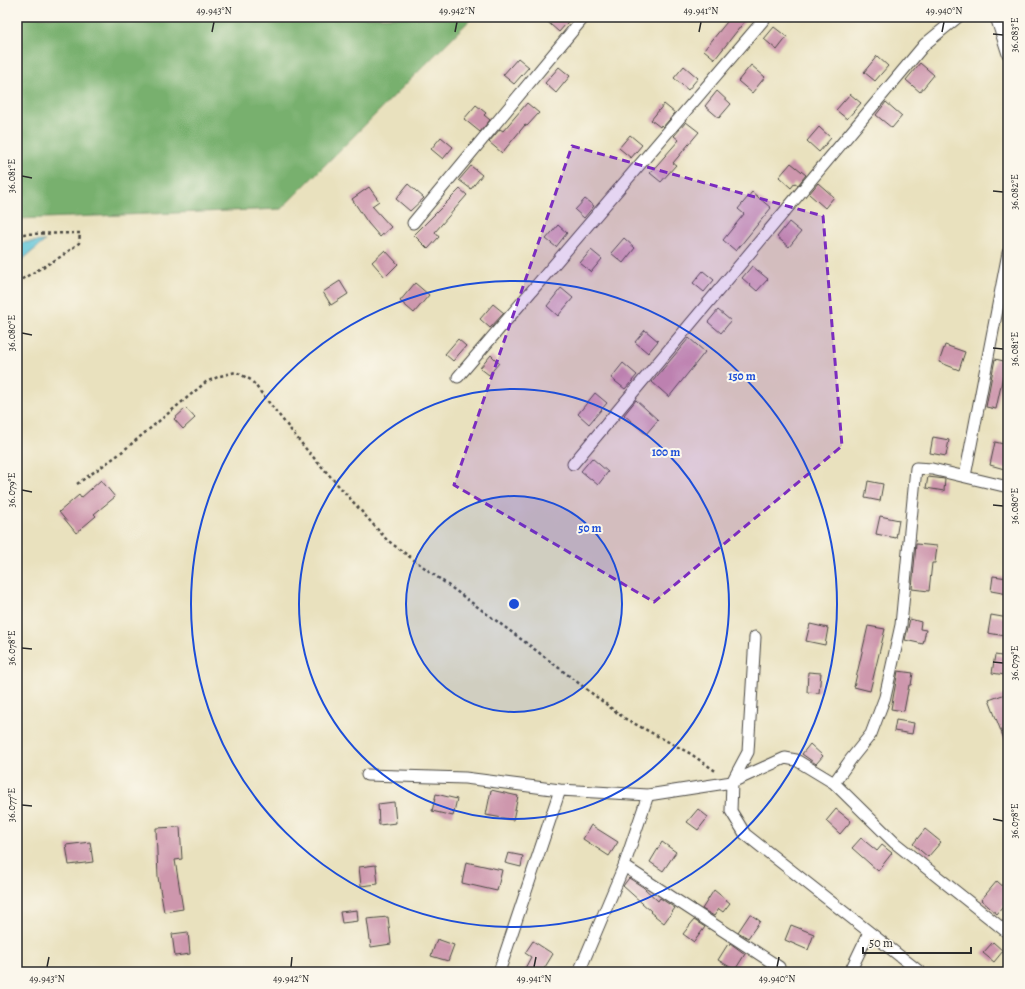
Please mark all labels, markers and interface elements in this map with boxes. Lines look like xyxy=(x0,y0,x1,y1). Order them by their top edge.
text: 49.943°N xyxy=(196,4,232,17)
text: 49.942°N xyxy=(439,4,475,17)
text: 49.941°N xyxy=(684,4,718,17)
text: 49.940°N xyxy=(926,4,962,17)
text: 36.083°E xyxy=(1008,17,1021,53)
text: 36.081°E xyxy=(5,159,18,193)
text: 36.082°E xyxy=(1008,174,1021,210)
text: 36.080°E xyxy=(5,315,18,351)
text: 36.081°E xyxy=(1008,332,1021,366)
text: 150 m xyxy=(728,368,756,384)
text: 100 m xyxy=(652,444,680,460)
text: 36.079°E xyxy=(5,472,18,507)
text: 36.080°E xyxy=(1008,488,1021,524)
text: 50 m xyxy=(578,520,602,536)
centre of rings xyxy=(507,597,521,611)
text: 36.078°E xyxy=(5,630,18,666)
text: 36.079°E xyxy=(1008,645,1021,680)
text: 36.077°E xyxy=(5,788,18,822)
text: 36.078°E xyxy=(1008,803,1021,839)
scale bar xyxy=(863,929,971,955)
text: 50 m xyxy=(869,935,893,951)
text: 49.943°N xyxy=(29,972,65,985)
text: 49.942°N xyxy=(273,972,309,985)
text: 49.941°N xyxy=(517,972,551,985)
text: 49.940°N xyxy=(759,972,795,985)

